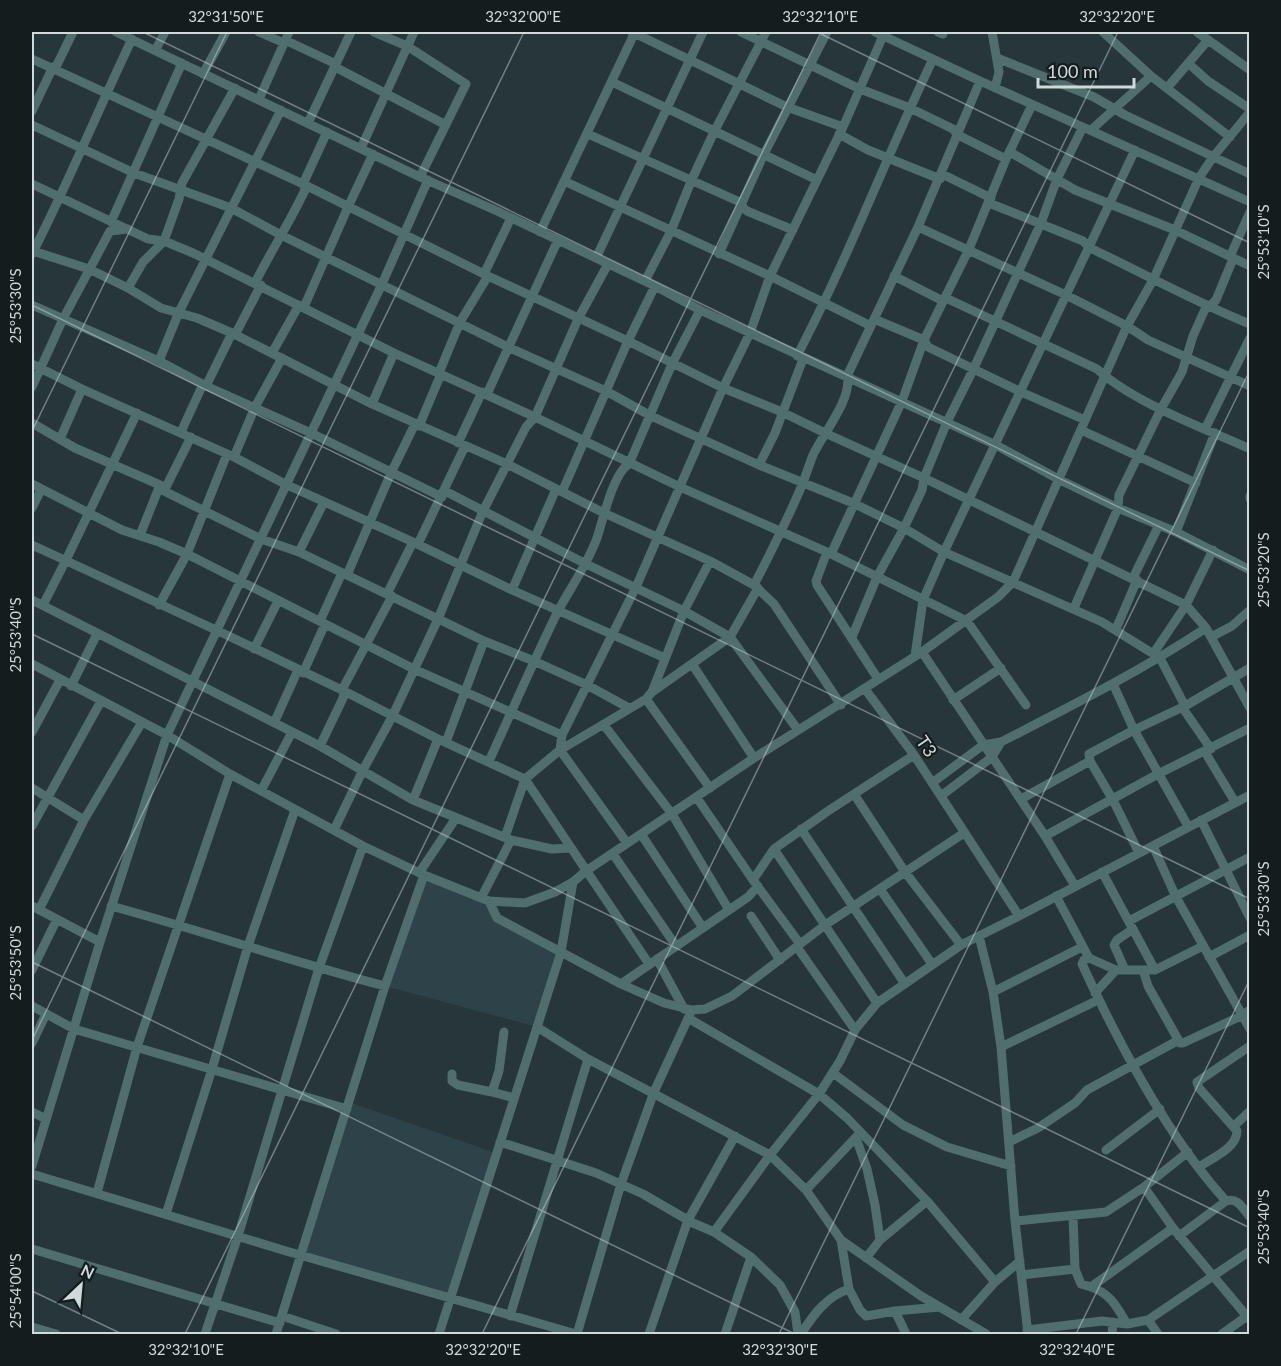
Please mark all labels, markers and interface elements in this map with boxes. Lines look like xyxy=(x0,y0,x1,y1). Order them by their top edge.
text: 32°31'50"E xyxy=(188,7,264,25)
text: 32°32'00"E xyxy=(485,7,561,25)
text: 32°32'10"E xyxy=(782,7,858,25)
text: 32°32'20"E xyxy=(1079,7,1155,25)
scale bar xyxy=(1038,51,1134,89)
text: 100 m xyxy=(1047,60,1098,82)
text: 25°53'10"S xyxy=(1254,204,1272,280)
text: 25°53'30"S xyxy=(6,268,24,344)
text: 25°53'20"S xyxy=(1254,532,1272,608)
text: 25°53'40"S xyxy=(6,597,24,673)
street label: T3 xyxy=(912,731,942,761)
text: 25°53'30"S xyxy=(1254,861,1272,937)
text: 25°53'50"S xyxy=(6,925,24,1001)
text: 25°53'40"S xyxy=(1254,1189,1272,1265)
text: 25°54'00"S xyxy=(6,1253,24,1329)
north arrow xyxy=(51,1255,111,1315)
text: N xyxy=(78,1260,97,1282)
text: 32°32'10"E xyxy=(148,1340,224,1358)
text: 32°32'20"E xyxy=(445,1340,521,1358)
text: 32°32'30"E xyxy=(742,1340,818,1358)
text: 32°32'40"E xyxy=(1039,1340,1115,1358)

